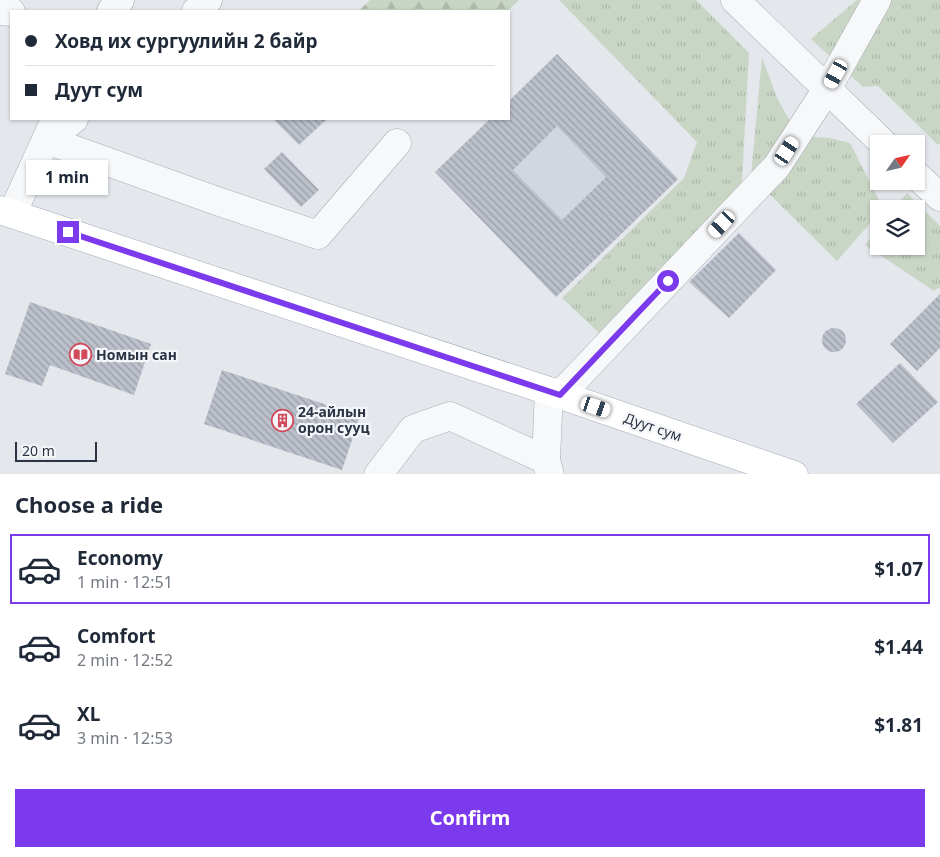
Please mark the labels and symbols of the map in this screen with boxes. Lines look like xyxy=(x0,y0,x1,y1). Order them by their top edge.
car xyxy=(822,57,849,91)
car xyxy=(772,134,801,168)
north arrow xyxy=(870,135,925,190)
callout: 1 min xyxy=(27,160,109,194)
car xyxy=(706,208,737,240)
route end xyxy=(57,221,79,243)
route start xyxy=(657,270,679,292)
library icon: Номын сан xyxy=(68,343,92,367)
place label: Номын сан xyxy=(96,345,177,364)
car xyxy=(579,395,612,419)
place label: 24-айлын орон сууц xyxy=(298,402,370,437)
building icon: 24-айлын орон сууц xyxy=(270,408,294,432)
street label: Дуут сум xyxy=(622,408,685,445)
scale bar xyxy=(15,440,98,463)

